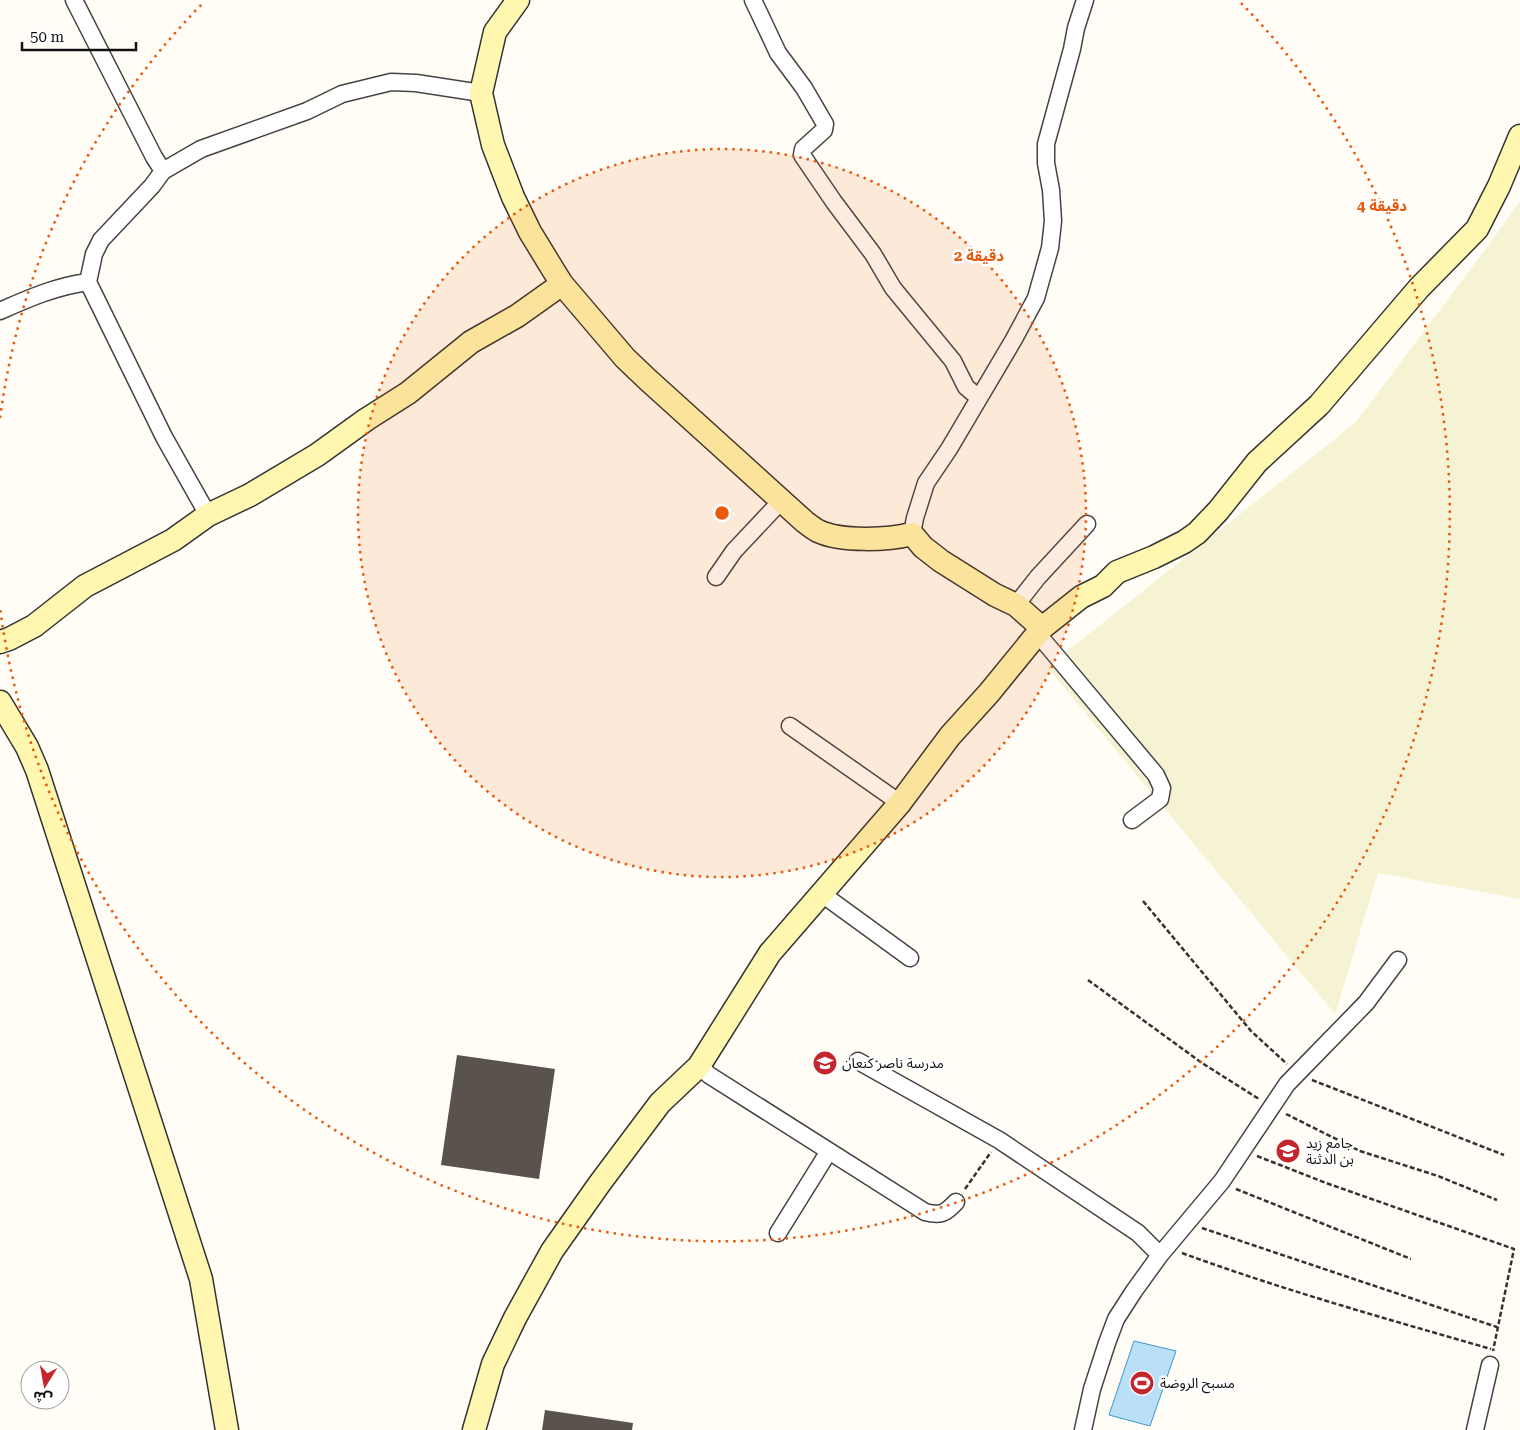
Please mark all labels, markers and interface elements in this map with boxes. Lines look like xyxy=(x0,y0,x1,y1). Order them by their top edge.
scale bar xyxy=(22,20,136,52)
text: 50 m xyxy=(30,28,65,46)
text: 4 دقيقة xyxy=(1357,197,1407,215)
text: 2 دقيقة xyxy=(954,247,1004,265)
centre of rings xyxy=(713,504,731,522)
school or university icon: مدرسة ناصر كنعان xyxy=(812,1050,838,1076)
place label: مدرسة ناصر كنعان xyxy=(842,1055,944,1072)
place label: جامع زيد بن الدثنة xyxy=(1306,1135,1354,1168)
school or university icon: جامع زيد بن الدثنة xyxy=(1275,1138,1301,1164)
north arrow xyxy=(20,1360,70,1410)
sports icon: مسبح الروضة xyxy=(1129,1370,1155,1396)
place label: مسبح الروضة xyxy=(1160,1375,1235,1394)
text: ش xyxy=(32,1388,53,1407)

